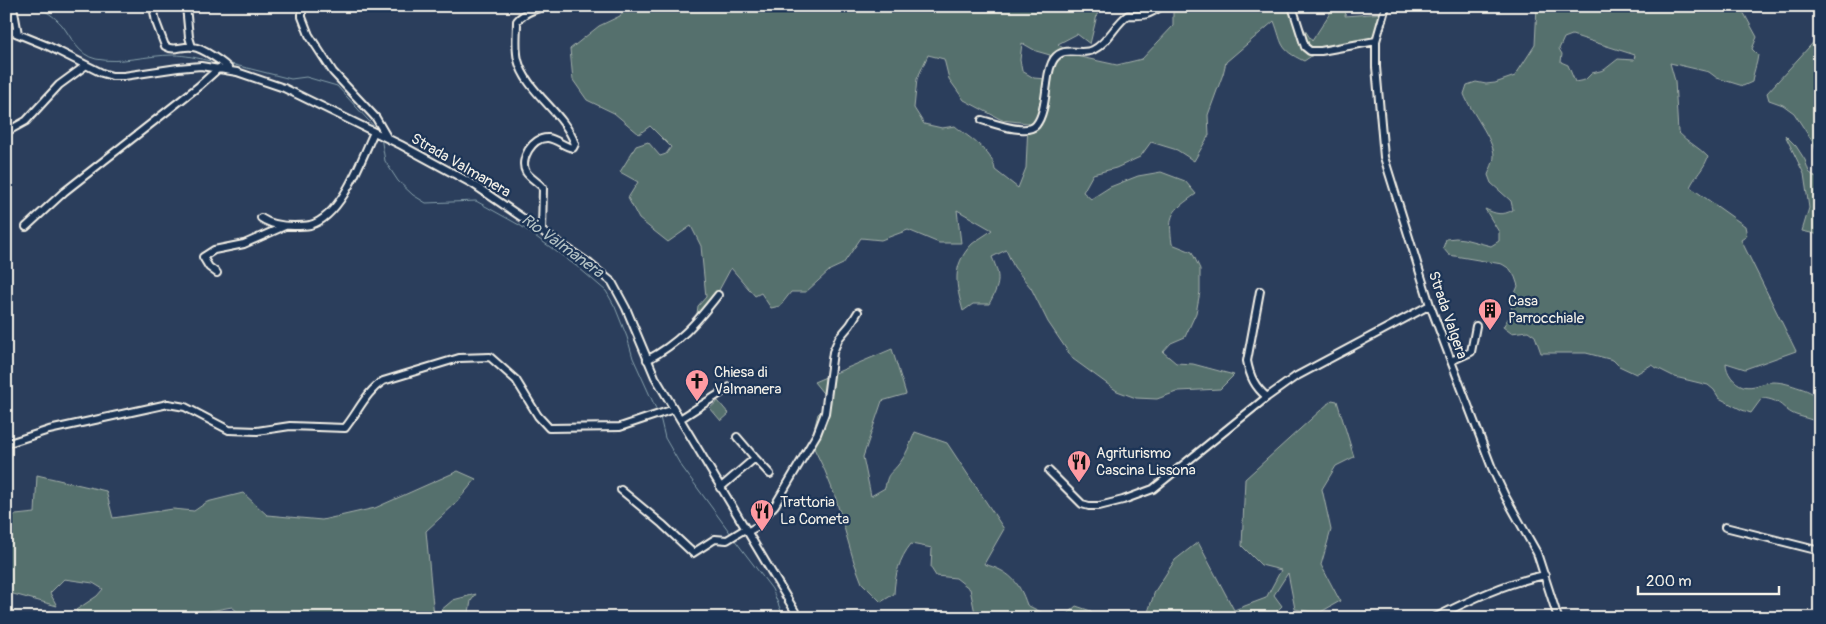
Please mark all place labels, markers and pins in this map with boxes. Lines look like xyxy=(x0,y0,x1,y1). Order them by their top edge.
place label: Casa Parrocchiale xyxy=(1508,292,1585,328)
building icon: Casa Parrocchiale xyxy=(1477,297,1503,331)
place label: Chiesa di Valmanera xyxy=(714,363,782,399)
church icon: Chiesa di Valmanera xyxy=(684,368,710,402)
place label: Agriturismo Cascina Lissona xyxy=(1096,444,1196,480)
restaurant icon: Agriturismo Cascina Lissona xyxy=(1066,449,1092,483)
place label: Trattoria La Cometa xyxy=(780,493,849,529)
restaurant icon: Trattoria La Cometa xyxy=(749,498,775,532)

